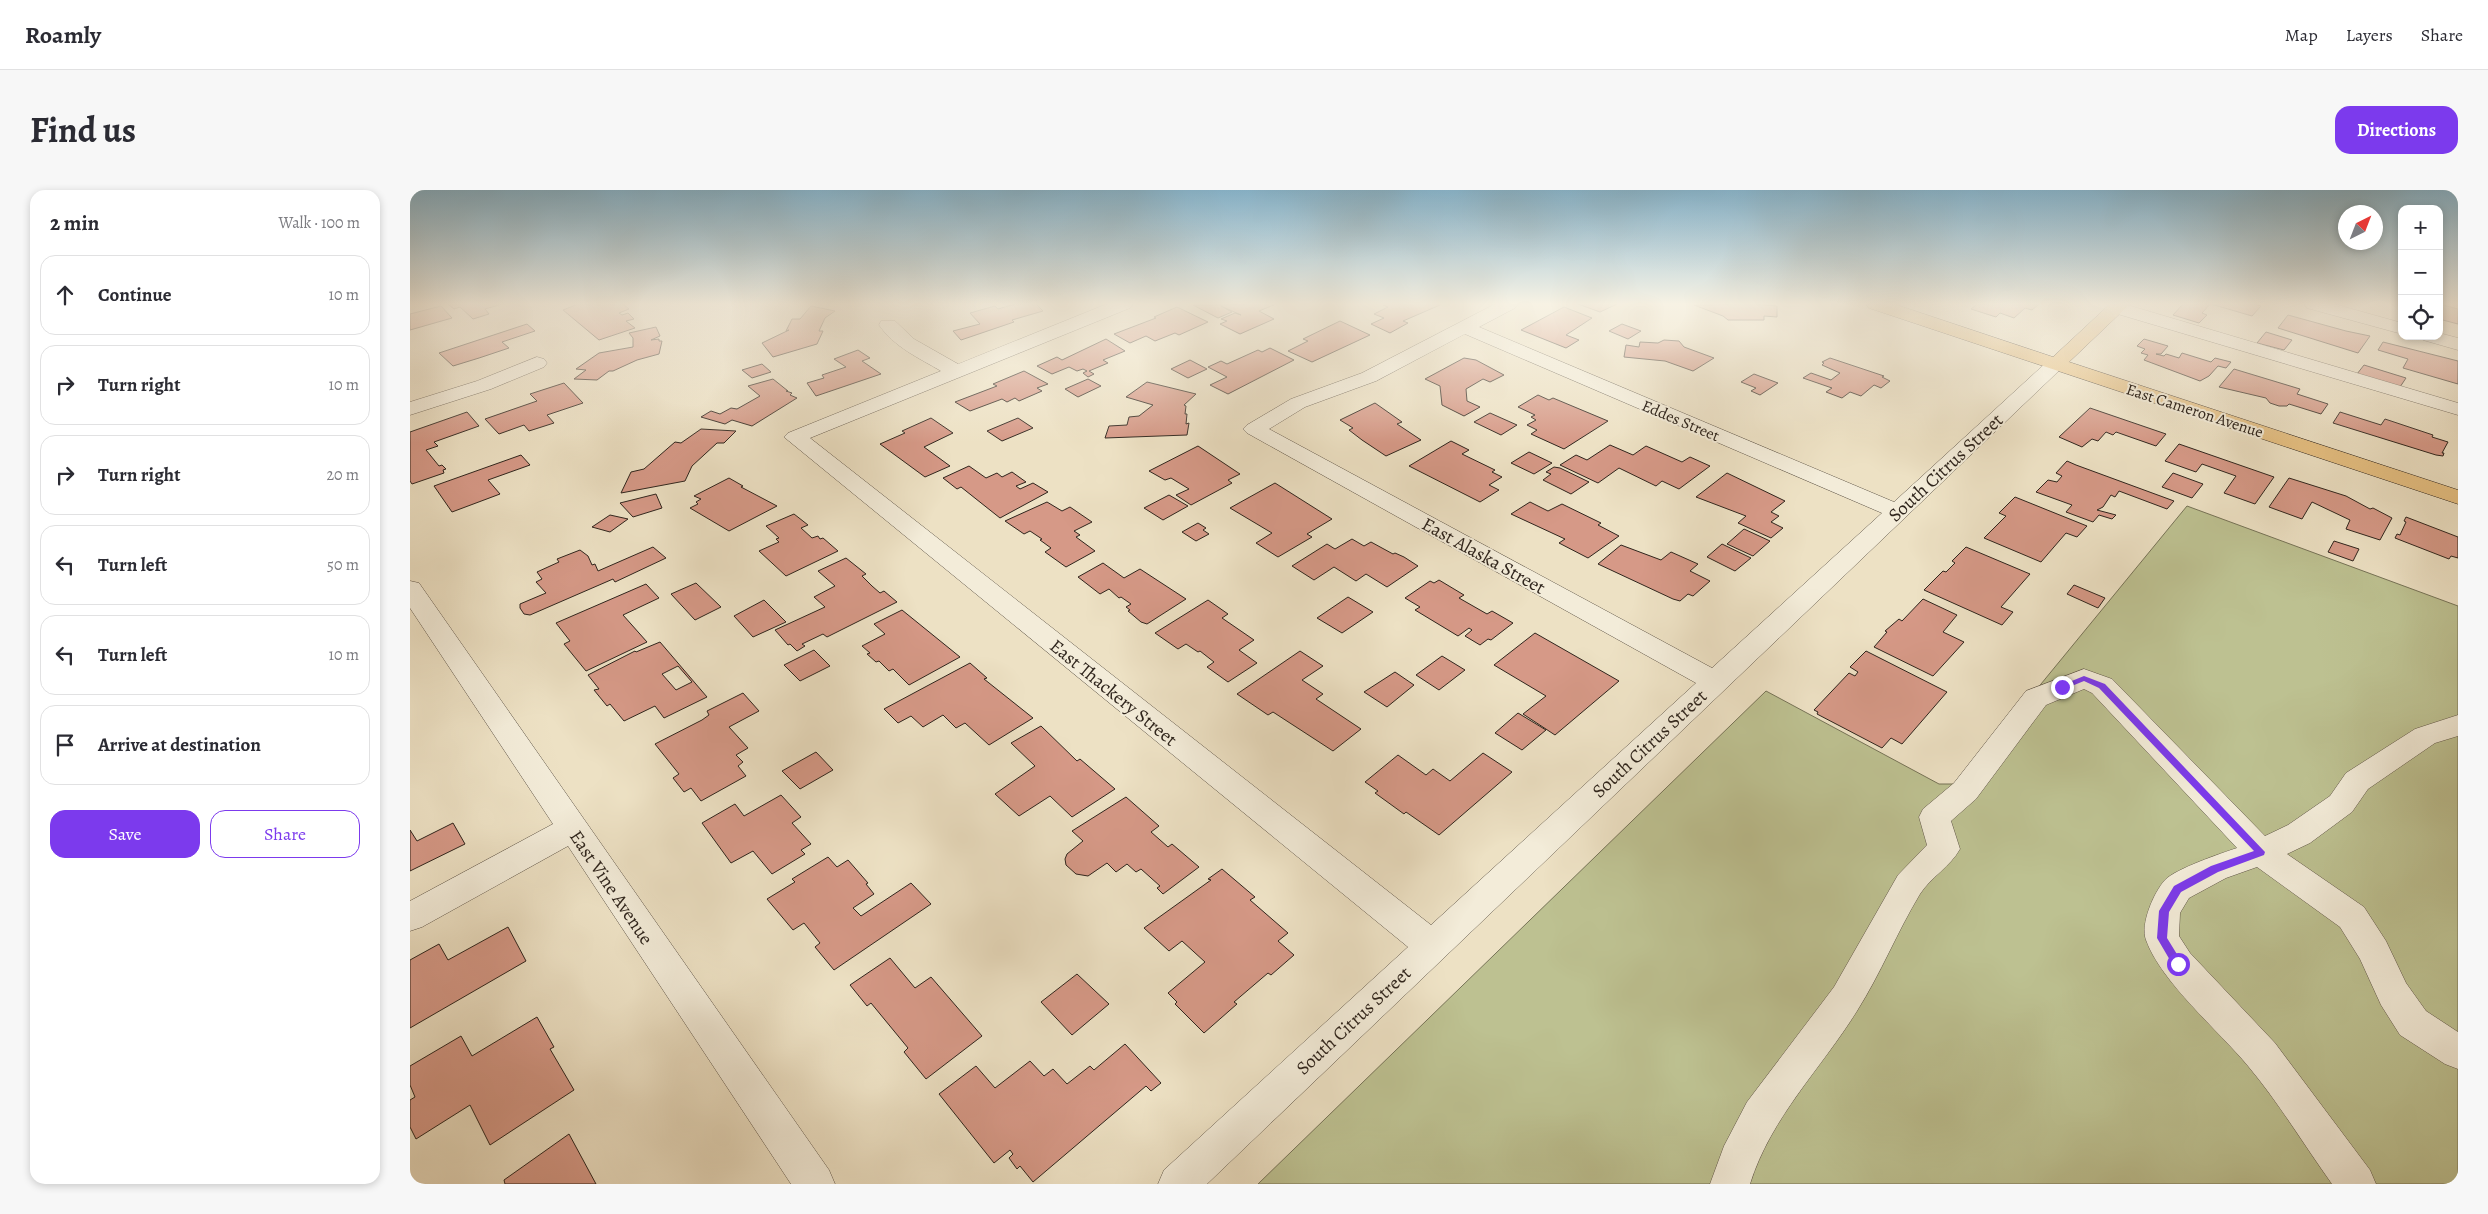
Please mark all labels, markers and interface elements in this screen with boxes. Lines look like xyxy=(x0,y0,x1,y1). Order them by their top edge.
text: Roamly xyxy=(25,19,101,51)
text: Map xyxy=(2285,23,2318,47)
text: Layers xyxy=(2346,23,2393,47)
text: Share xyxy=(2421,23,2463,47)
text: Find us xyxy=(30,106,136,154)
button: Directions xyxy=(2335,106,2458,154)
north arrow xyxy=(2338,205,2383,250)
map controls xyxy=(2398,205,2443,340)
button: + xyxy=(2398,205,2443,250)
text: 2 min xyxy=(50,209,99,237)
text: Walk · 100 m xyxy=(279,212,360,234)
button: − xyxy=(2398,250,2443,295)
icon: ahead xyxy=(51,281,79,309)
text: Continue xyxy=(98,282,172,308)
text: 10 m xyxy=(329,284,359,306)
button: locate xyxy=(2398,295,2443,340)
icon: right xyxy=(51,371,79,399)
text: Turn right xyxy=(98,372,180,398)
text: 10 m xyxy=(329,374,359,396)
street label: East Cameron Avenue xyxy=(2123,378,2266,444)
street label: Eddes Street xyxy=(1638,395,1723,447)
street label: South Citrus Street xyxy=(1883,408,2009,528)
icon: right xyxy=(51,461,79,489)
text: Turn right xyxy=(98,462,180,488)
text: 20 m xyxy=(326,464,359,486)
street label: East Alaska Street xyxy=(1417,511,1550,601)
icon: left xyxy=(51,551,79,579)
text: Turn left xyxy=(98,552,167,578)
text: 50 m xyxy=(327,554,359,576)
street label: East Thackery Street xyxy=(1044,633,1183,752)
icon: left xyxy=(51,641,79,669)
text: Turn left xyxy=(98,642,167,668)
text: 10 m xyxy=(329,644,359,666)
route end xyxy=(2051,676,2074,699)
street label: South Citrus Street xyxy=(1587,684,1713,804)
icon: arrive xyxy=(51,731,79,759)
text: Arrive at destination xyxy=(98,732,261,758)
button: Save xyxy=(50,810,200,858)
button: Share xyxy=(210,810,360,858)
street label: East Vine Avenue xyxy=(563,825,659,950)
route start xyxy=(2167,953,2190,976)
street label: South Citrus Street xyxy=(1291,961,1417,1081)

